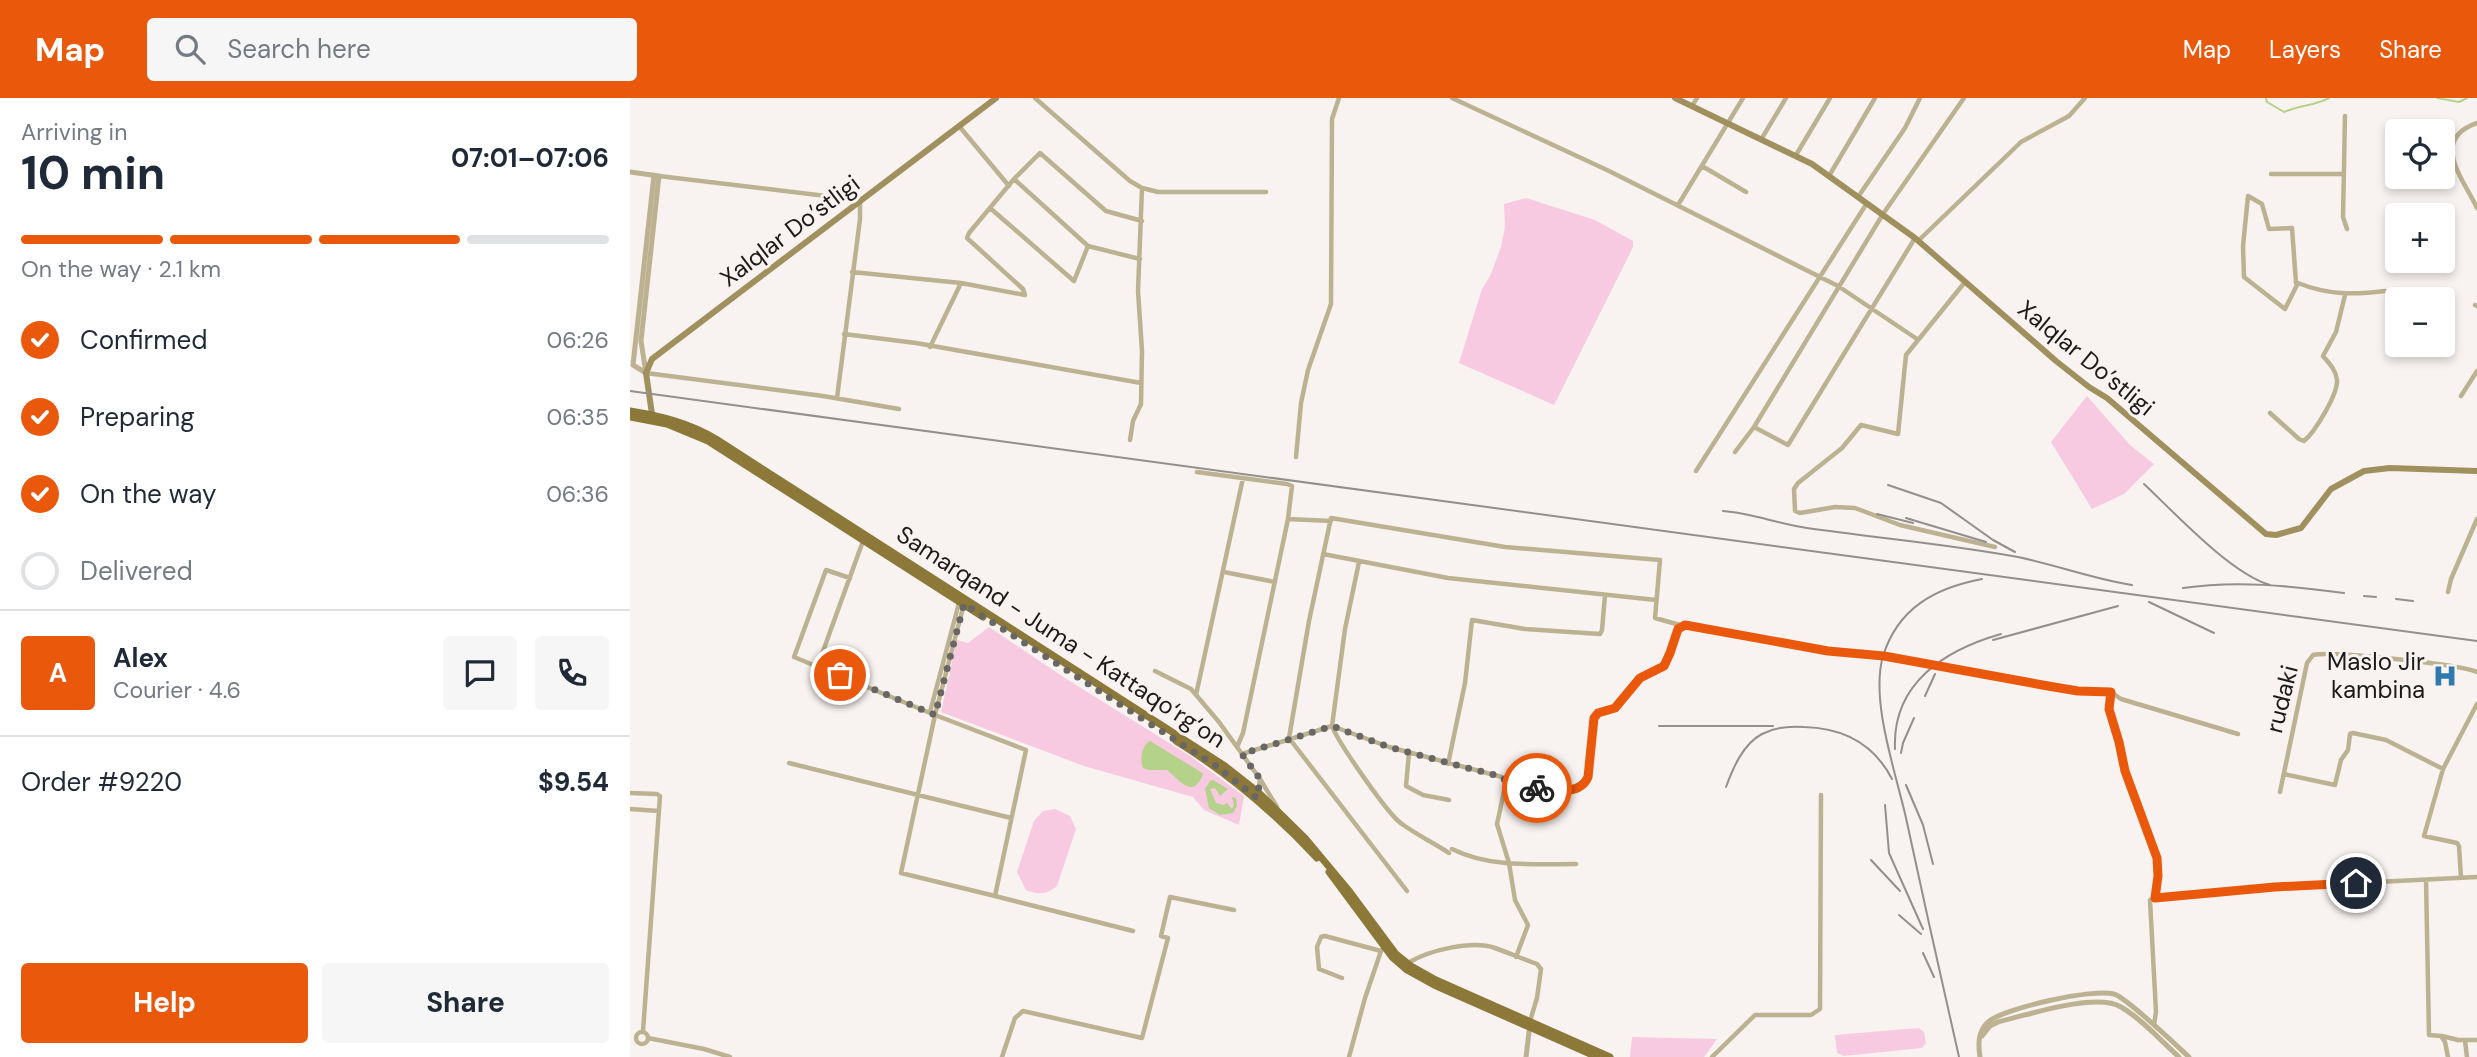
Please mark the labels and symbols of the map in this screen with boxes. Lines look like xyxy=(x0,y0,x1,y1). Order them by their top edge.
street label: Xalqlar Do’stligi xyxy=(714,168,866,293)
street label: Xalqlar Do’stligi xyxy=(2012,293,2161,422)
street label: Samarqand - Juma - Kattaqo‘rg‘on xyxy=(891,518,1232,755)
pin xyxy=(810,645,870,705)
place label: Maslo Jir kambina xyxy=(2327,646,2425,705)
street label: rudaki xyxy=(2258,662,2305,736)
hospital icon: Maslo Jir kambina xyxy=(2431,662,2459,690)
courier xyxy=(1502,753,1572,823)
pin xyxy=(2326,853,2386,913)

